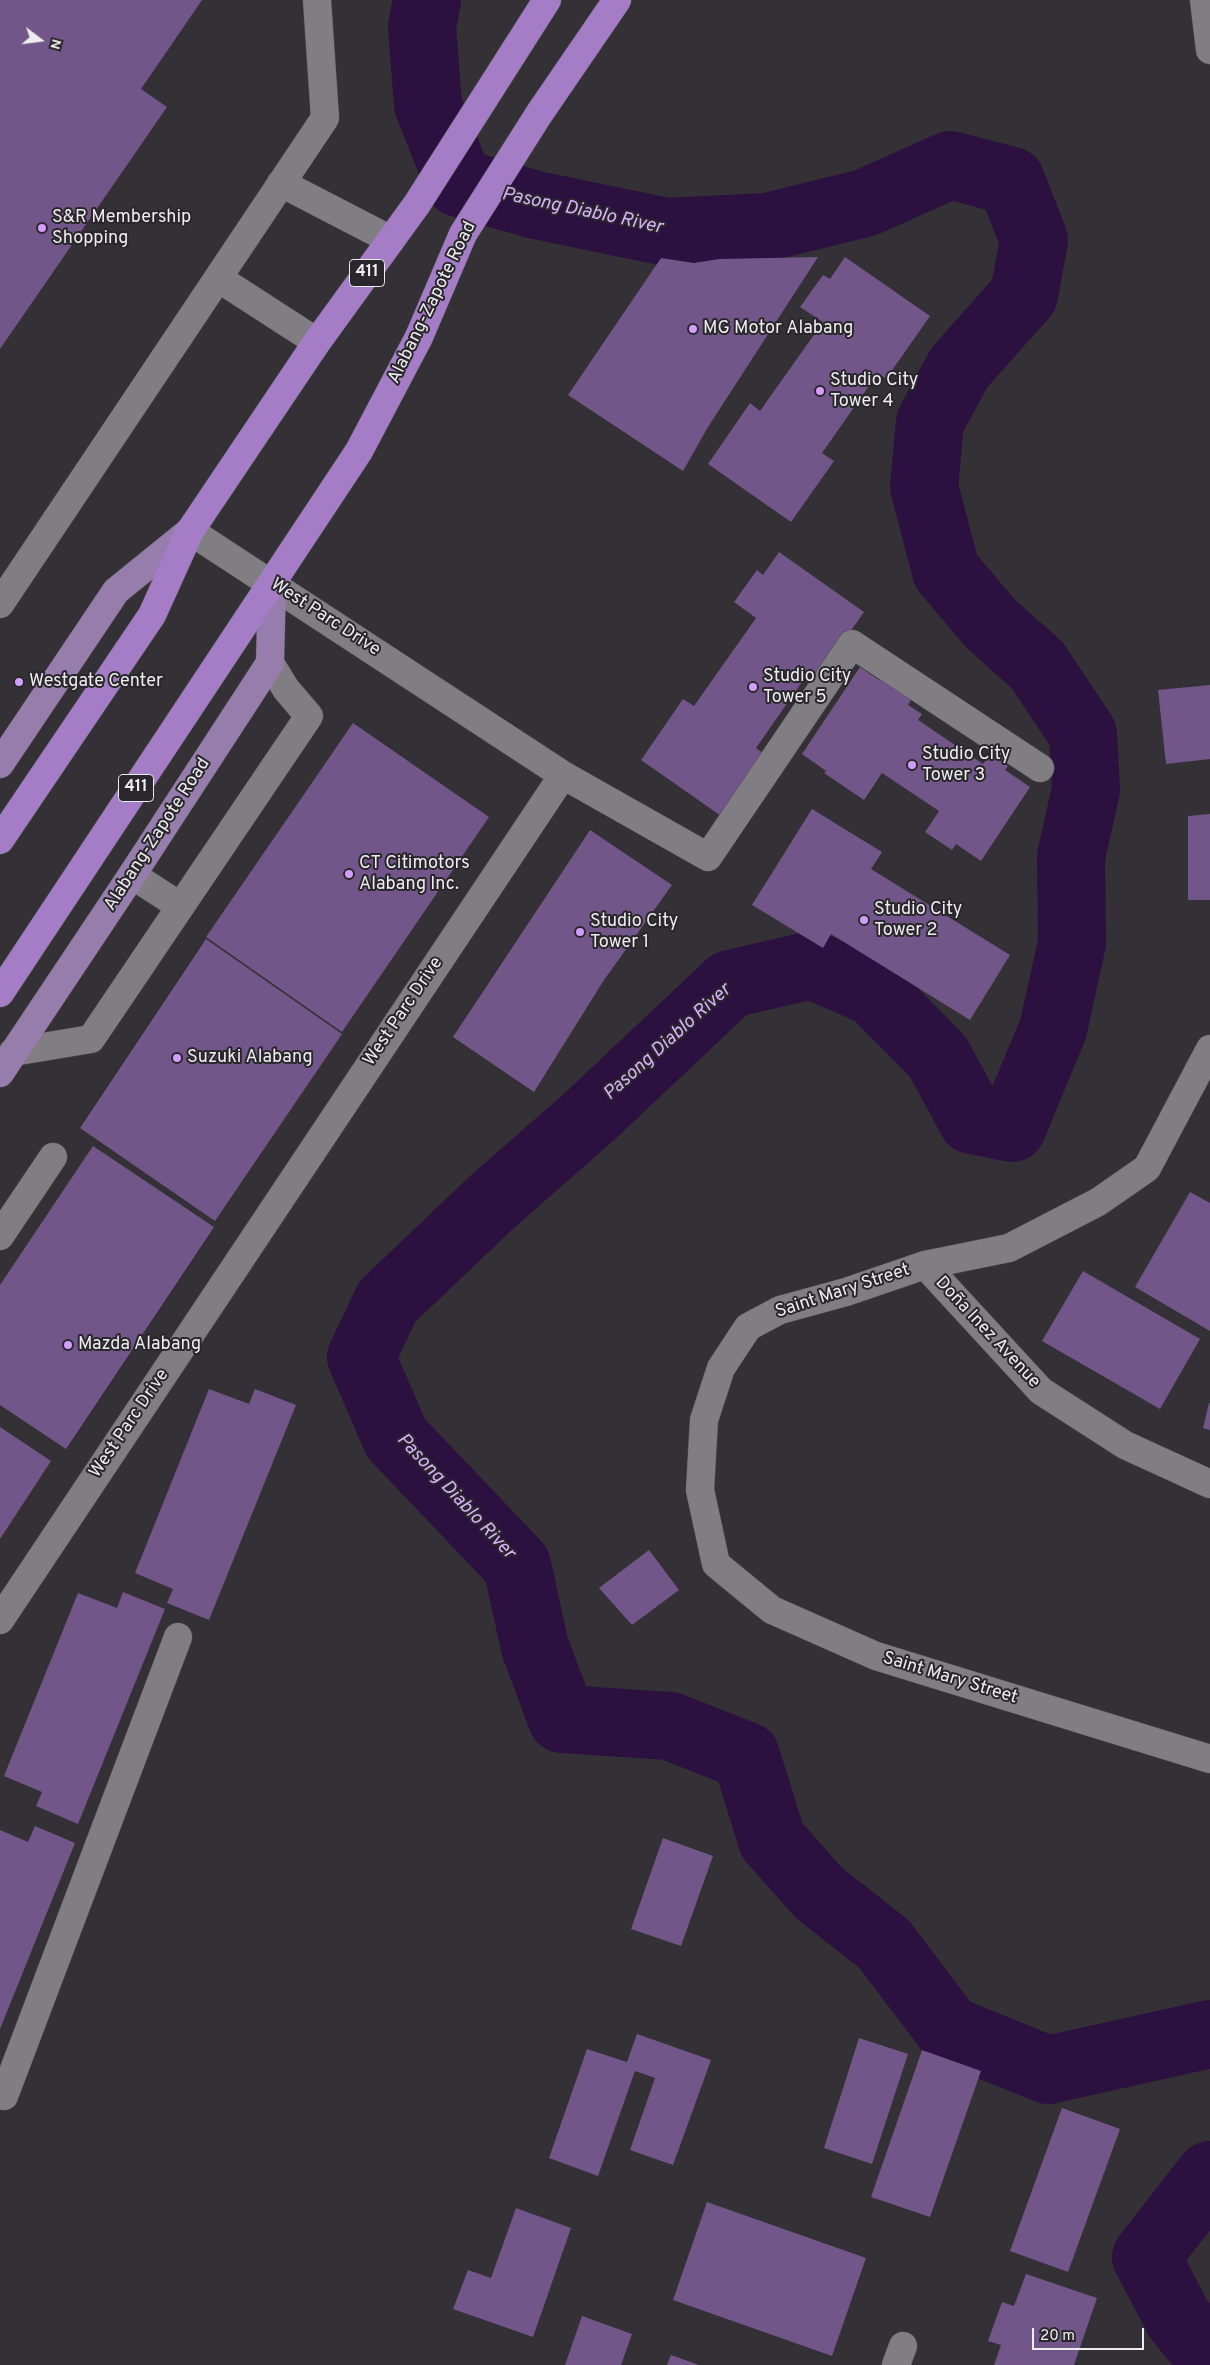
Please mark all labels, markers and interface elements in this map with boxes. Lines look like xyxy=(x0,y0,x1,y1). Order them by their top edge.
north arrow xyxy=(15,15,65,65)
text: N xyxy=(45,37,64,51)
water label: Pasong Diablo River xyxy=(500,184,664,240)
place label: S&R Membership Shopping xyxy=(52,207,191,250)
street label: Alabang-Zapote Road xyxy=(384,218,482,388)
marker: S&R Membership Shopping xyxy=(36,222,48,234)
road number: 411 xyxy=(350,260,384,286)
place label: MG Motor Alabang xyxy=(703,318,853,340)
marker: MG Motor Alabang xyxy=(687,323,699,335)
place label: Studio City Tower 4 xyxy=(830,370,918,412)
marker: Studio City Tower 4 xyxy=(814,385,826,397)
street label: West Parc Drive xyxy=(266,574,384,662)
place label: Studio City Tower 5 xyxy=(763,666,851,709)
place label: Westgate Center xyxy=(29,671,163,693)
marker: Westgate Center xyxy=(13,676,25,688)
marker: Studio City Tower 5 xyxy=(747,681,759,693)
place label: Studio City Tower 3 xyxy=(922,744,1010,786)
street label: Alabang-Zapote Road xyxy=(100,754,216,916)
marker: Studio City Tower 3 xyxy=(906,759,918,771)
road number: 411 xyxy=(118,774,154,801)
place label: CT Citimotors Alabang Inc. xyxy=(359,853,470,896)
marker: CT Citimotors Alabang Inc. xyxy=(343,868,355,880)
place label: Studio City Tower 2 xyxy=(874,899,962,942)
place label: Studio City Tower 1 xyxy=(590,911,678,954)
marker: Studio City Tower 2 xyxy=(858,914,870,926)
marker: Studio City Tower 1 xyxy=(574,926,586,938)
street label: West Parc Drive xyxy=(360,953,448,1071)
water label: Pasong Diablo River xyxy=(600,980,736,1106)
place label: Suzuki Alabang xyxy=(187,1047,313,1069)
marker: Suzuki Alabang xyxy=(171,1052,183,1064)
street label: Saint Mary Street xyxy=(773,1260,913,1324)
street label: Doña Inez Avenue xyxy=(930,1273,1044,1393)
place label: Mazda Alabang xyxy=(78,1334,201,1356)
marker: Mazda Alabang xyxy=(62,1339,74,1351)
street label: West Parc Drive xyxy=(86,1365,174,1483)
water label: Pasong Diablo River xyxy=(391,1429,519,1565)
street label: Saint Mary Street xyxy=(880,1648,1020,1710)
scale bar xyxy=(1035,2318,1148,2350)
text: 20 m xyxy=(1040,2327,1075,2346)

